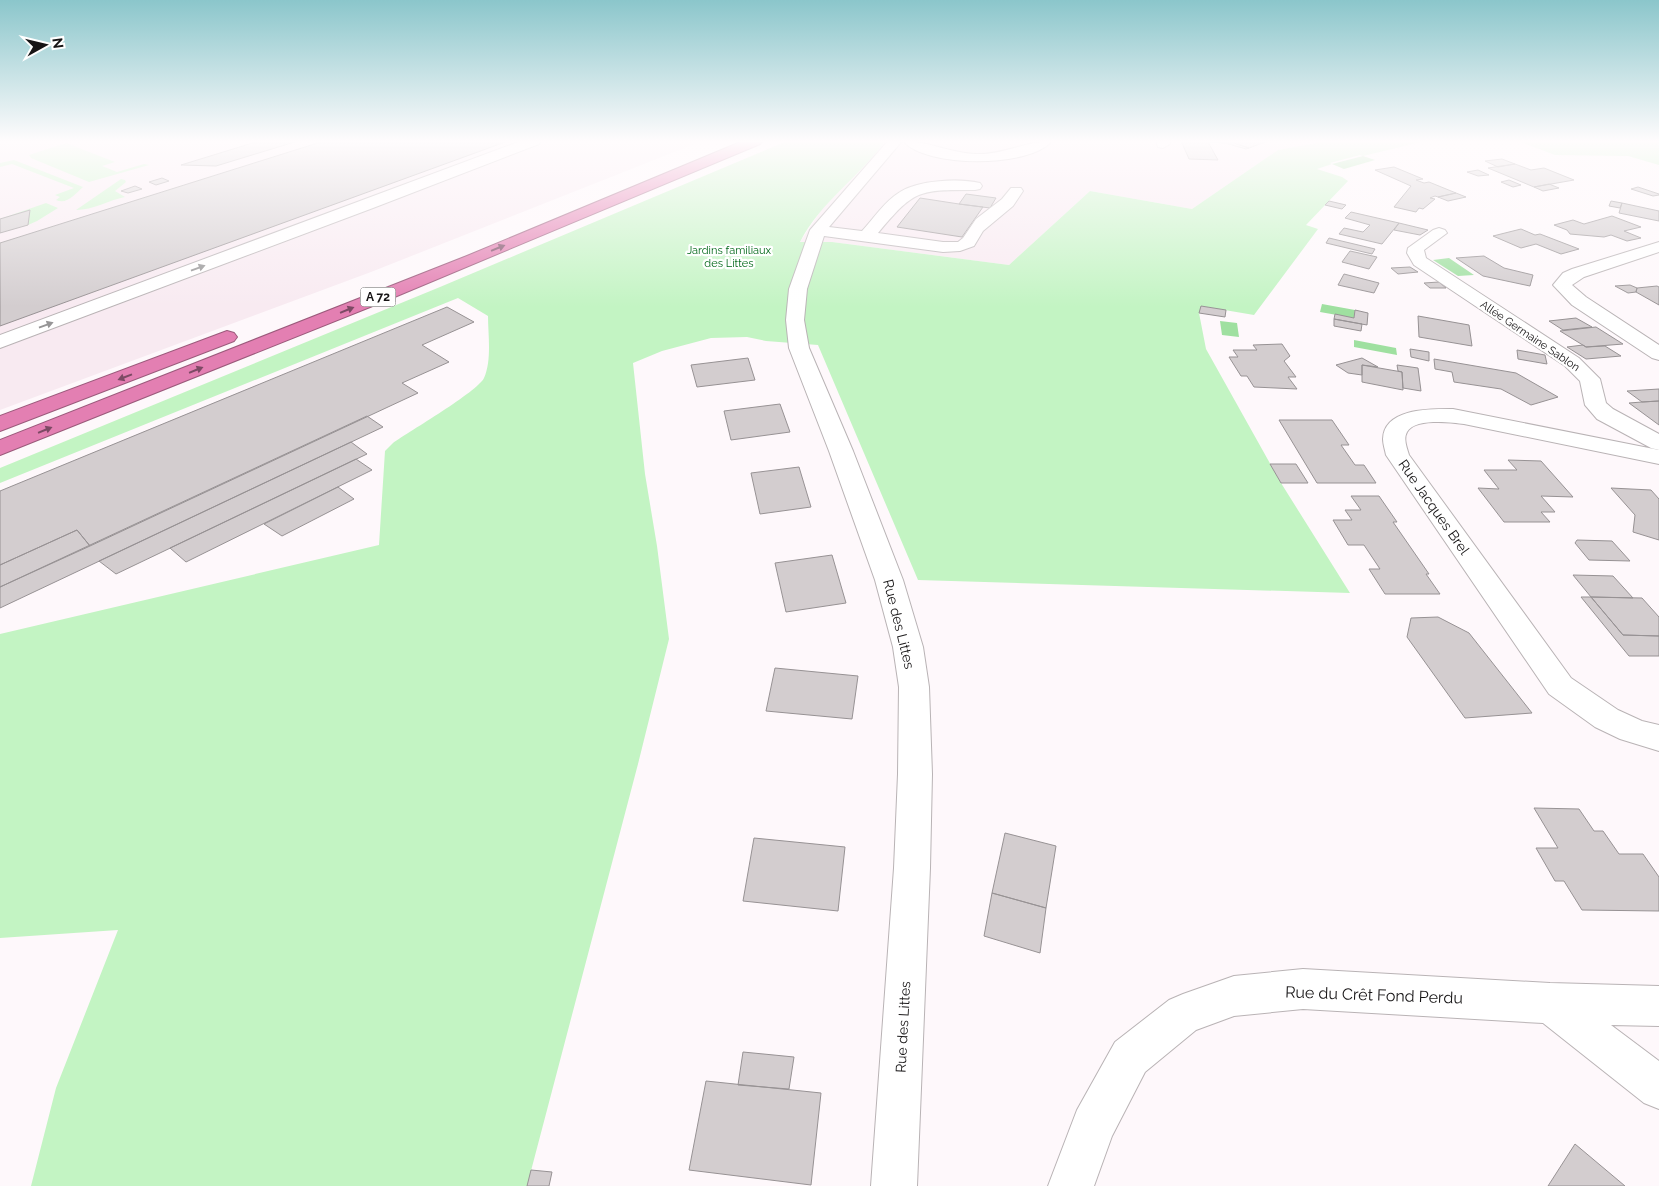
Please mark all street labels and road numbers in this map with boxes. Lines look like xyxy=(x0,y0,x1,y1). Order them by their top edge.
road number: A 72 xyxy=(360,288,396,306)
street label: Allée Germaine Sablon xyxy=(1478,298,1582,374)
street label: Rue Jacques Brel xyxy=(1395,456,1473,558)
street label: Rue des Littes xyxy=(880,577,918,671)
street label: Rue des Littes xyxy=(893,980,913,1073)
street label: Rue du Crêt Fond Perdu xyxy=(1285,982,1463,1008)

